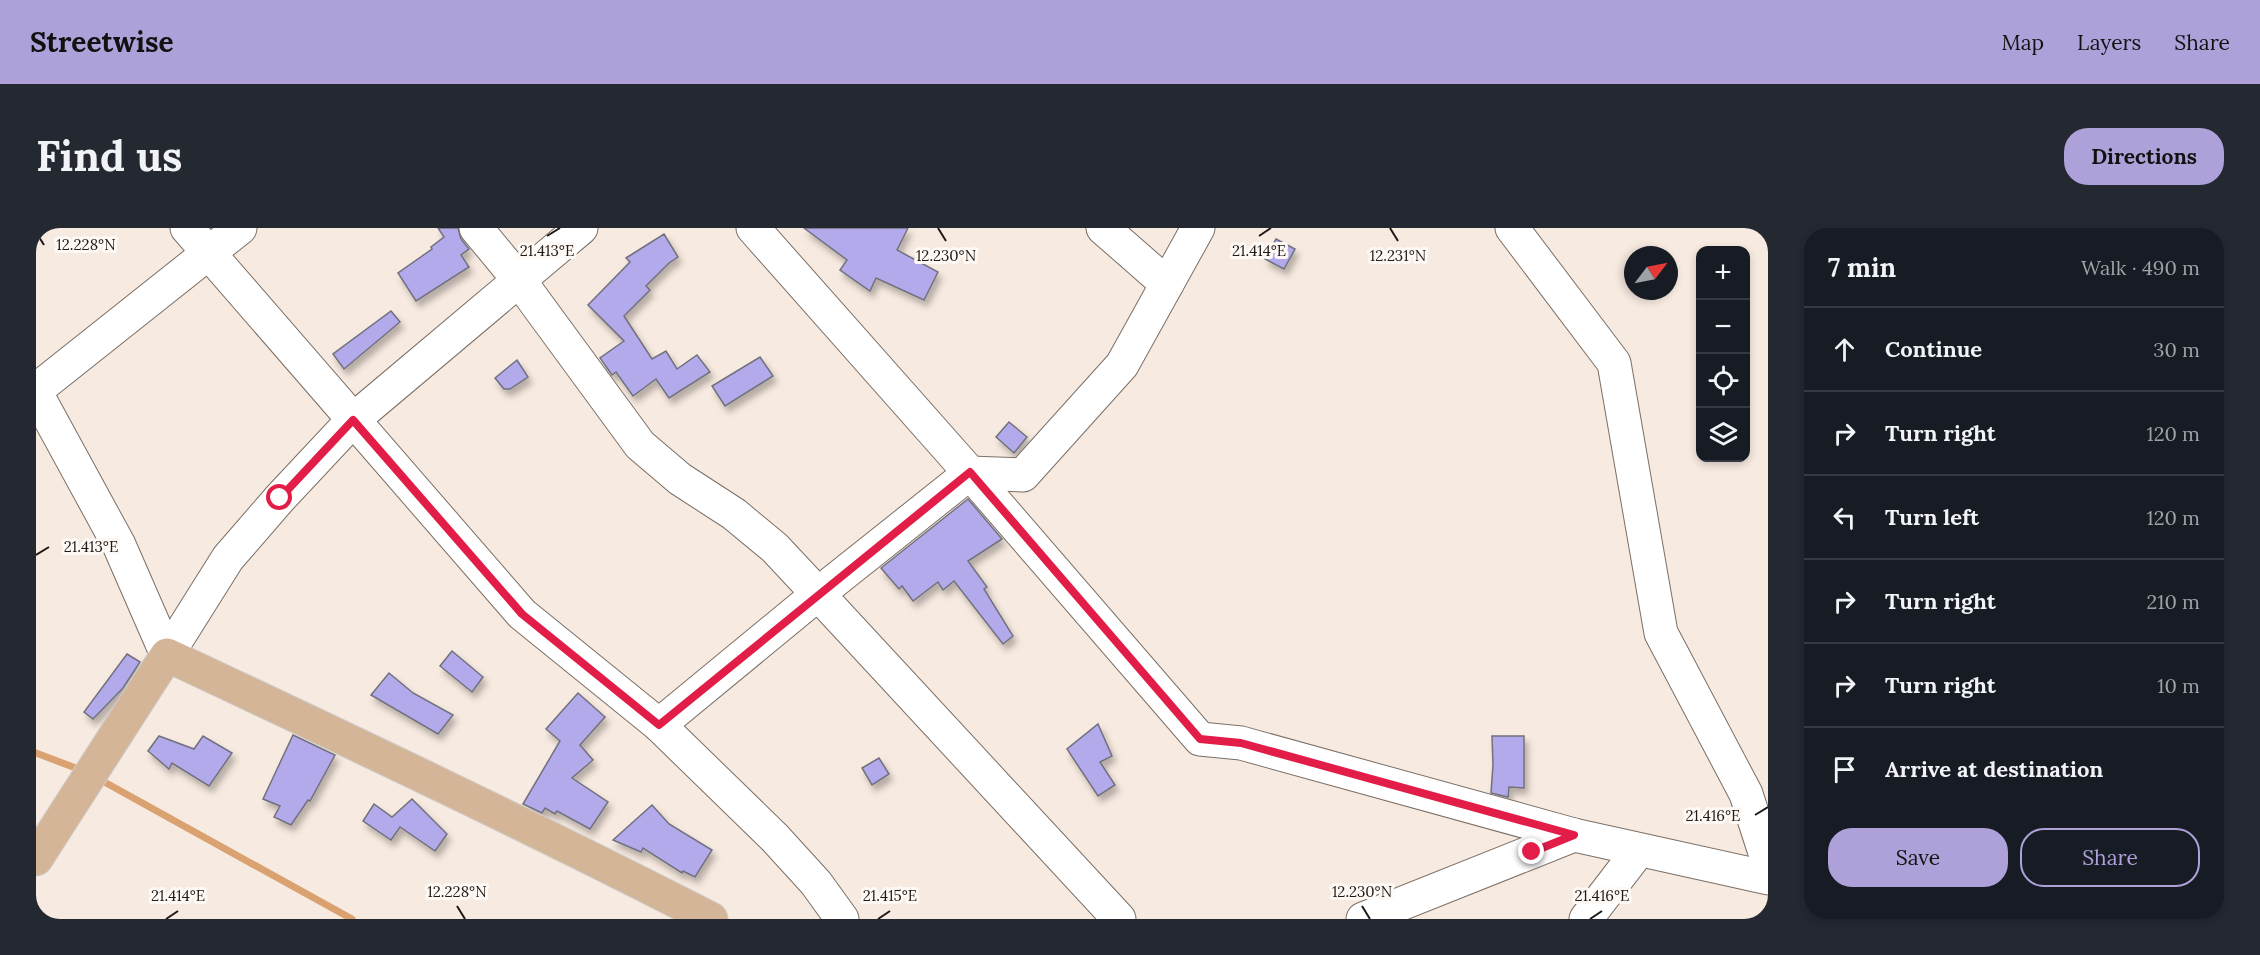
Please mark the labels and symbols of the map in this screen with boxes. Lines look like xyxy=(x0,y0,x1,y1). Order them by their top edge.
text: 12.228°N xyxy=(56,235,116,254)
text: 21.413°E xyxy=(520,241,574,260)
text: 21.414°E xyxy=(1232,241,1286,260)
text: 12.230°N xyxy=(916,246,976,265)
text: 12.231°N xyxy=(1370,246,1426,265)
north arrow xyxy=(1624,246,1678,300)
route start xyxy=(266,484,292,510)
text: 21.413°E xyxy=(64,537,118,556)
text: 21.416°E xyxy=(1686,806,1740,825)
route end xyxy=(1518,838,1544,864)
text: 12.228°N xyxy=(427,882,487,901)
text: 12.230°N xyxy=(1332,882,1392,901)
text: 21.414°E xyxy=(151,886,205,905)
text: 21.415°E xyxy=(863,886,917,905)
text: 21.416°E xyxy=(1575,886,1629,905)

